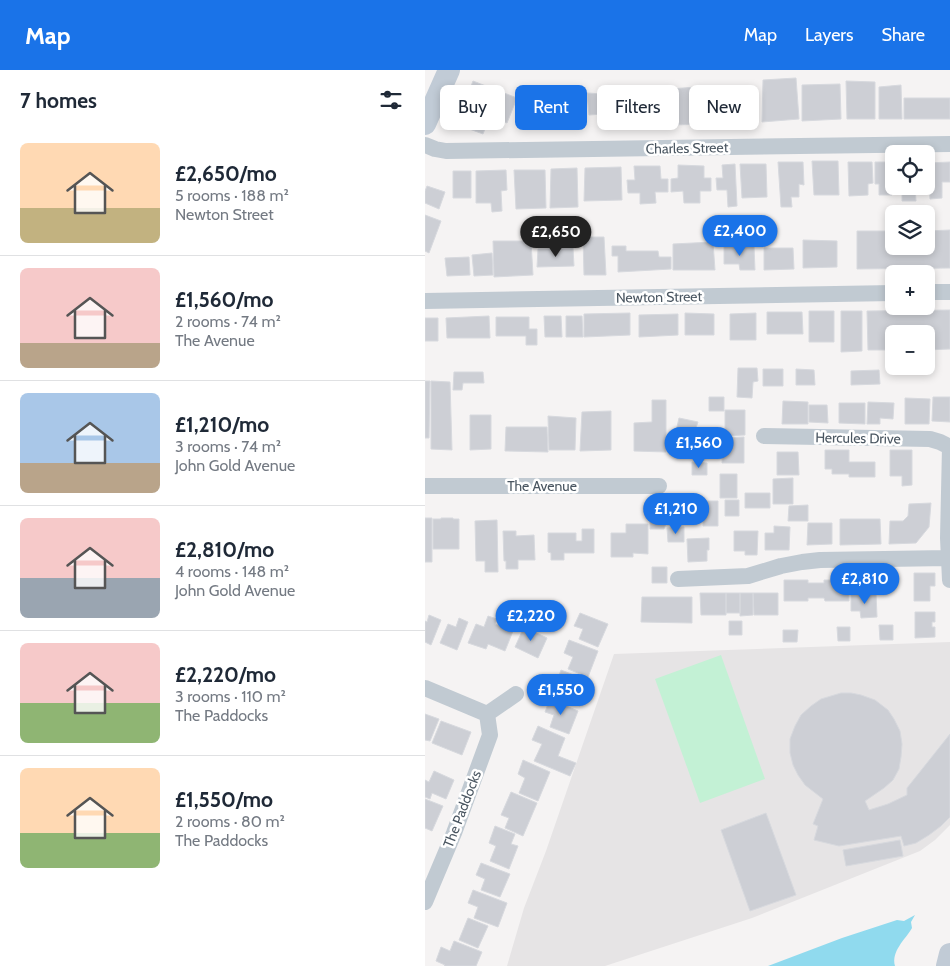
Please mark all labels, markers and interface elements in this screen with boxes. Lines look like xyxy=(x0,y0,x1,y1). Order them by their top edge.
text: Map xyxy=(25,21,71,50)
text: Map xyxy=(744,24,777,46)
text: Layers xyxy=(805,24,854,46)
text: Share xyxy=(882,24,925,46)
chip: Buy xyxy=(440,85,505,130)
chip: Rent xyxy=(515,85,587,130)
chip: Filters xyxy=(597,85,679,130)
chip: New xyxy=(689,85,759,130)
icon: filters xyxy=(377,86,405,114)
text: 7 homes xyxy=(20,88,97,113)
street label: Charles Street xyxy=(646,138,729,158)
map controls xyxy=(885,145,935,375)
button: locate xyxy=(885,145,935,195)
text: £2,650/mo xyxy=(175,161,277,186)
icon: home xyxy=(60,163,120,223)
text: 5 rooms · 188 m² xyxy=(175,186,289,205)
text: Newton Street xyxy=(175,205,274,224)
button: layers xyxy=(885,205,935,255)
pin: £2,400 xyxy=(699,214,781,257)
pin: £2,650 xyxy=(515,216,597,258)
text: £2,400 xyxy=(713,221,767,240)
text: £2,650 xyxy=(531,222,581,241)
button: + xyxy=(885,265,935,315)
text: £1,560/mo xyxy=(175,287,273,312)
street label: Newton Street xyxy=(616,287,703,307)
icon: home xyxy=(60,288,120,348)
text: 2 rooms · 74 m² xyxy=(175,312,281,331)
button: − xyxy=(885,325,935,375)
text: The Avenue xyxy=(175,331,255,350)
text: £1,210/mo xyxy=(175,412,269,437)
icon: home xyxy=(60,413,120,473)
pin: £1,560 xyxy=(658,426,740,469)
street label: Hercules Drive xyxy=(815,428,901,448)
text: £1,560 xyxy=(676,433,722,452)
text: 3 rooms · 74 m² xyxy=(175,437,281,456)
text: John Gold Avenue xyxy=(175,456,295,475)
street label: The Avenue xyxy=(507,477,577,495)
pin: £1,210 xyxy=(635,492,717,535)
text: £1,210 xyxy=(654,499,698,518)
text: £2,810/mo xyxy=(175,537,274,562)
icon: home xyxy=(60,538,120,598)
text: 4 rooms · 148 m² xyxy=(175,562,289,581)
pin: £2,810 xyxy=(824,562,906,605)
text: £2,810 xyxy=(841,569,889,588)
text: John Gold Avenue xyxy=(175,581,295,600)
pin: £2,220 xyxy=(490,600,572,642)
text: £2,220 xyxy=(507,606,555,625)
text: £2,220/mo xyxy=(175,662,276,687)
icon: home xyxy=(60,663,120,723)
pin: £1,550 xyxy=(520,674,602,716)
text: £1,550 xyxy=(538,680,584,699)
text: 3 rooms · 110 m² xyxy=(175,687,286,706)
text: The Paddocks xyxy=(175,706,268,725)
street label: The Paddocks xyxy=(439,768,485,850)
text: £1,550/mo xyxy=(175,787,273,812)
icon: home xyxy=(60,788,120,848)
text: 2 rooms · 80 m² xyxy=(175,812,285,831)
text: The Paddocks xyxy=(175,831,268,850)

